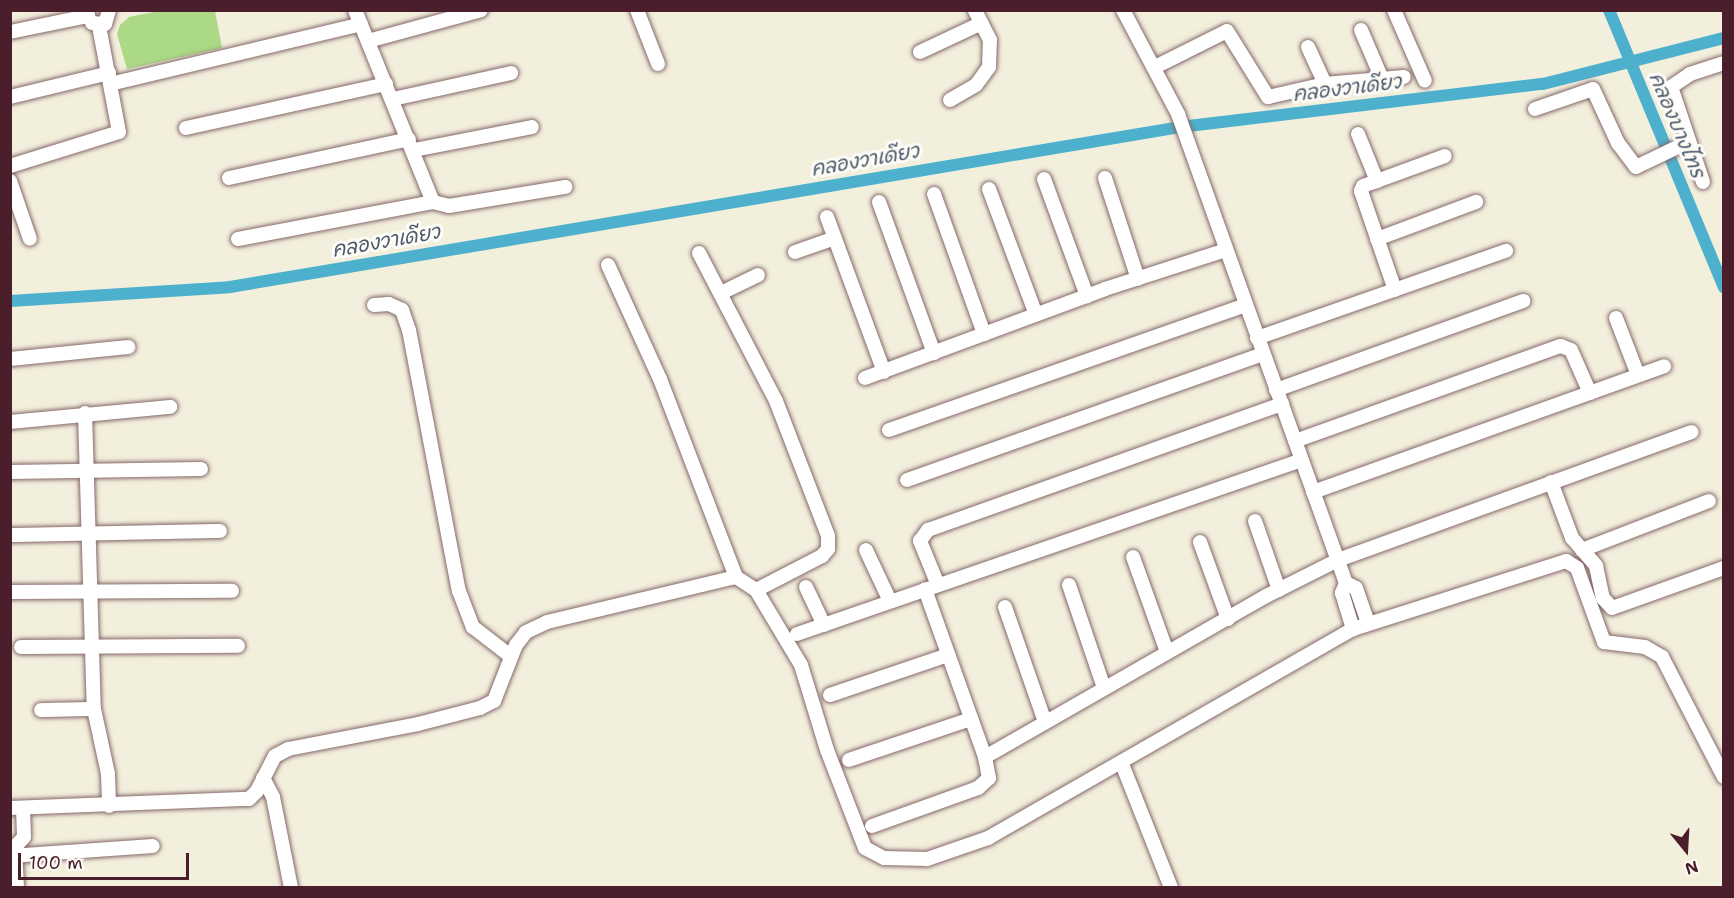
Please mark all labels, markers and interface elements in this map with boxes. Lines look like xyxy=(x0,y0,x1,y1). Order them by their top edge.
water label: คลองวาเดียว xyxy=(1291,69,1403,107)
water label: คลองบางไทร xyxy=(1644,69,1710,181)
water label: คลองวาเดียว xyxy=(809,139,921,181)
water label: คลองวาเดียว xyxy=(330,220,442,262)
north arrow xyxy=(1656,820,1716,880)
scale bar xyxy=(21,841,192,879)
text: 100 m xyxy=(29,851,83,875)
text: N xyxy=(1682,856,1701,880)

